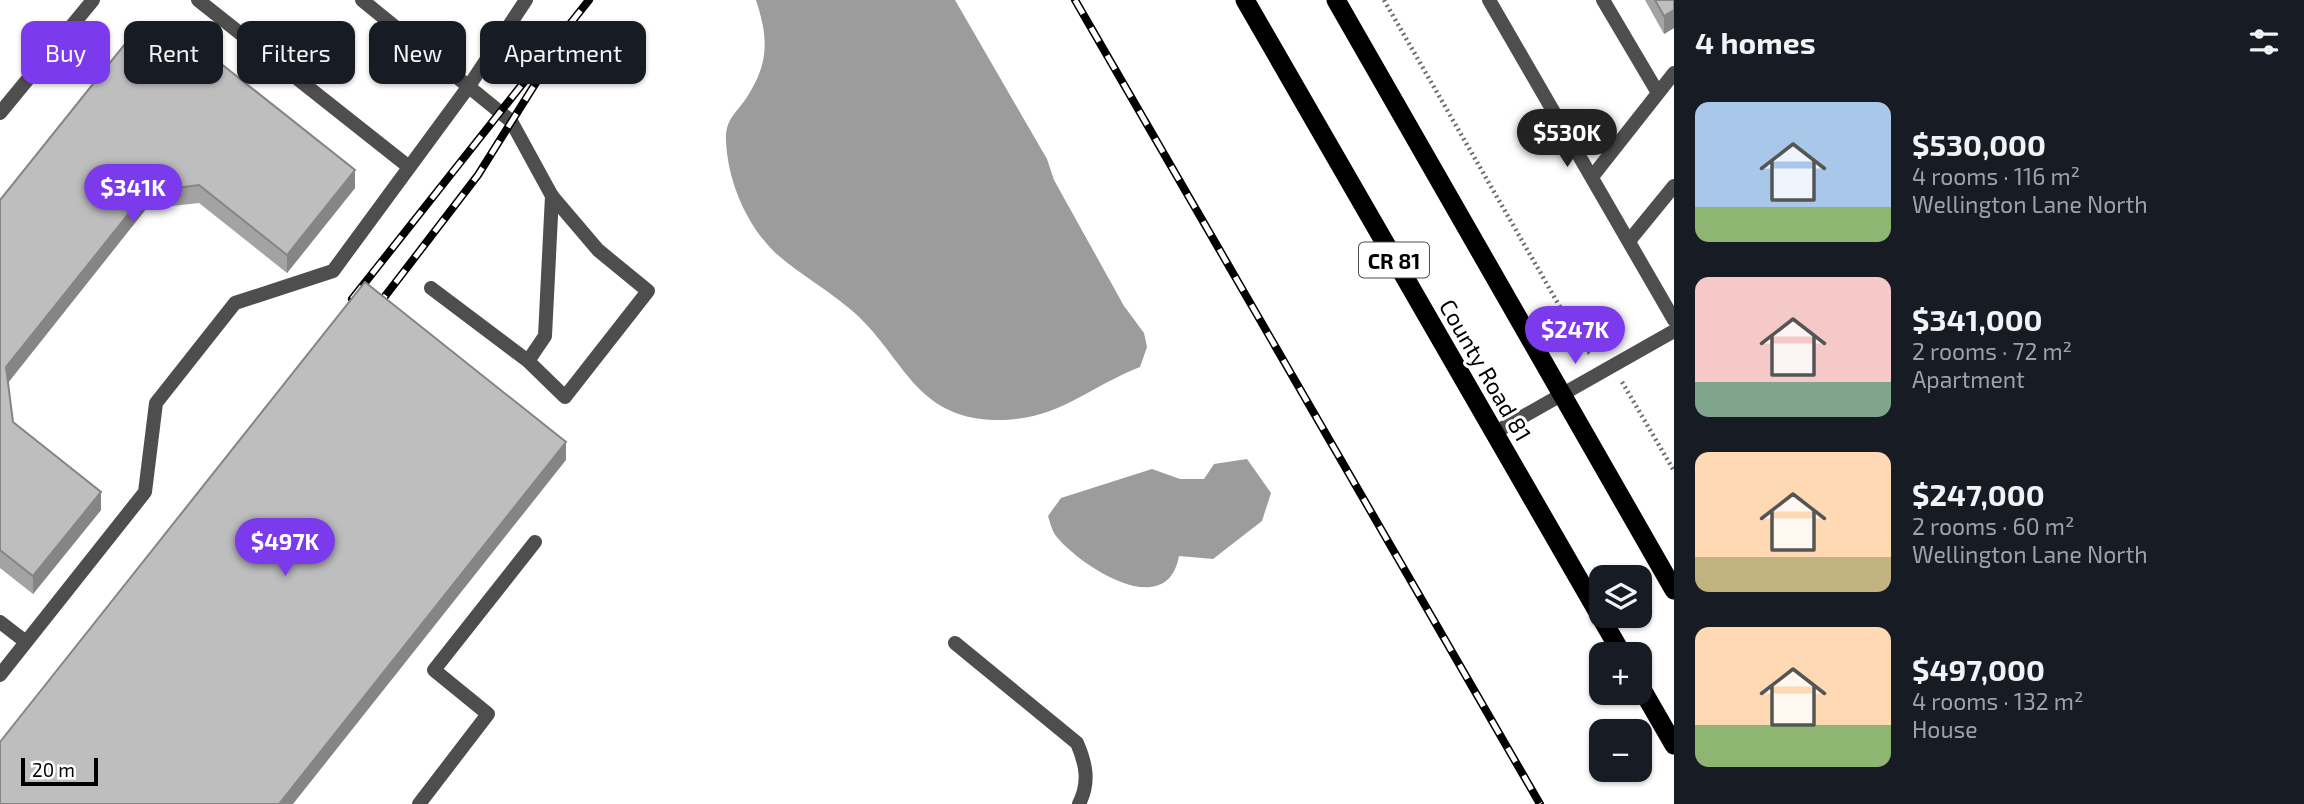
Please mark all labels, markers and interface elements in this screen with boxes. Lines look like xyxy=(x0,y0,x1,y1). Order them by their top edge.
chip: Buy xyxy=(21,21,110,84)
chip: Rent xyxy=(124,21,223,84)
chip: Filters xyxy=(237,21,355,84)
chip: New xyxy=(369,21,466,84)
chip: Apartment xyxy=(480,21,646,84)
icon: filters xyxy=(2245,23,2283,61)
text: 4 homes xyxy=(1695,24,1816,60)
pin: $530K xyxy=(1518,110,1616,169)
text: $530K xyxy=(1533,118,1601,146)
text: $530,000 xyxy=(1912,126,2046,162)
icon: home xyxy=(1751,130,1835,214)
text: 4 rooms · 116 m² xyxy=(1912,162,2080,190)
pin: $341K xyxy=(84,164,182,224)
text: $341K xyxy=(100,173,166,201)
text: Wellington Lane North xyxy=(1912,190,2148,218)
road number: CR 81 xyxy=(1359,243,1429,278)
street label: County Road 81 xyxy=(1434,294,1538,446)
text: $341,000 xyxy=(1912,301,2043,337)
icon: home xyxy=(1751,305,1835,389)
pin: $247K xyxy=(1526,306,1624,366)
text: $247K xyxy=(1541,315,1609,343)
text: 2 rooms · 72 m² xyxy=(1912,337,2072,365)
text: Apartment xyxy=(1912,365,2025,393)
text: $247,000 xyxy=(1912,476,2045,512)
icon: home xyxy=(1751,480,1835,564)
text: 2 rooms · 60 m² xyxy=(1912,512,2074,540)
pin: $497K xyxy=(236,518,334,578)
text: $497K xyxy=(251,527,319,555)
text: Wellington Lane North xyxy=(1912,540,2148,568)
map controls xyxy=(1589,565,1652,782)
button: layers xyxy=(1589,565,1652,628)
button: + xyxy=(1589,642,1652,705)
text: $497,000 xyxy=(1912,651,2045,687)
icon: home xyxy=(1751,655,1835,739)
text: 4 rooms · 132 m² xyxy=(1912,687,2084,715)
text: House xyxy=(1912,715,1978,743)
button: − xyxy=(1589,719,1652,782)
scale bar xyxy=(21,755,98,787)
text: 20 m xyxy=(32,758,75,781)

